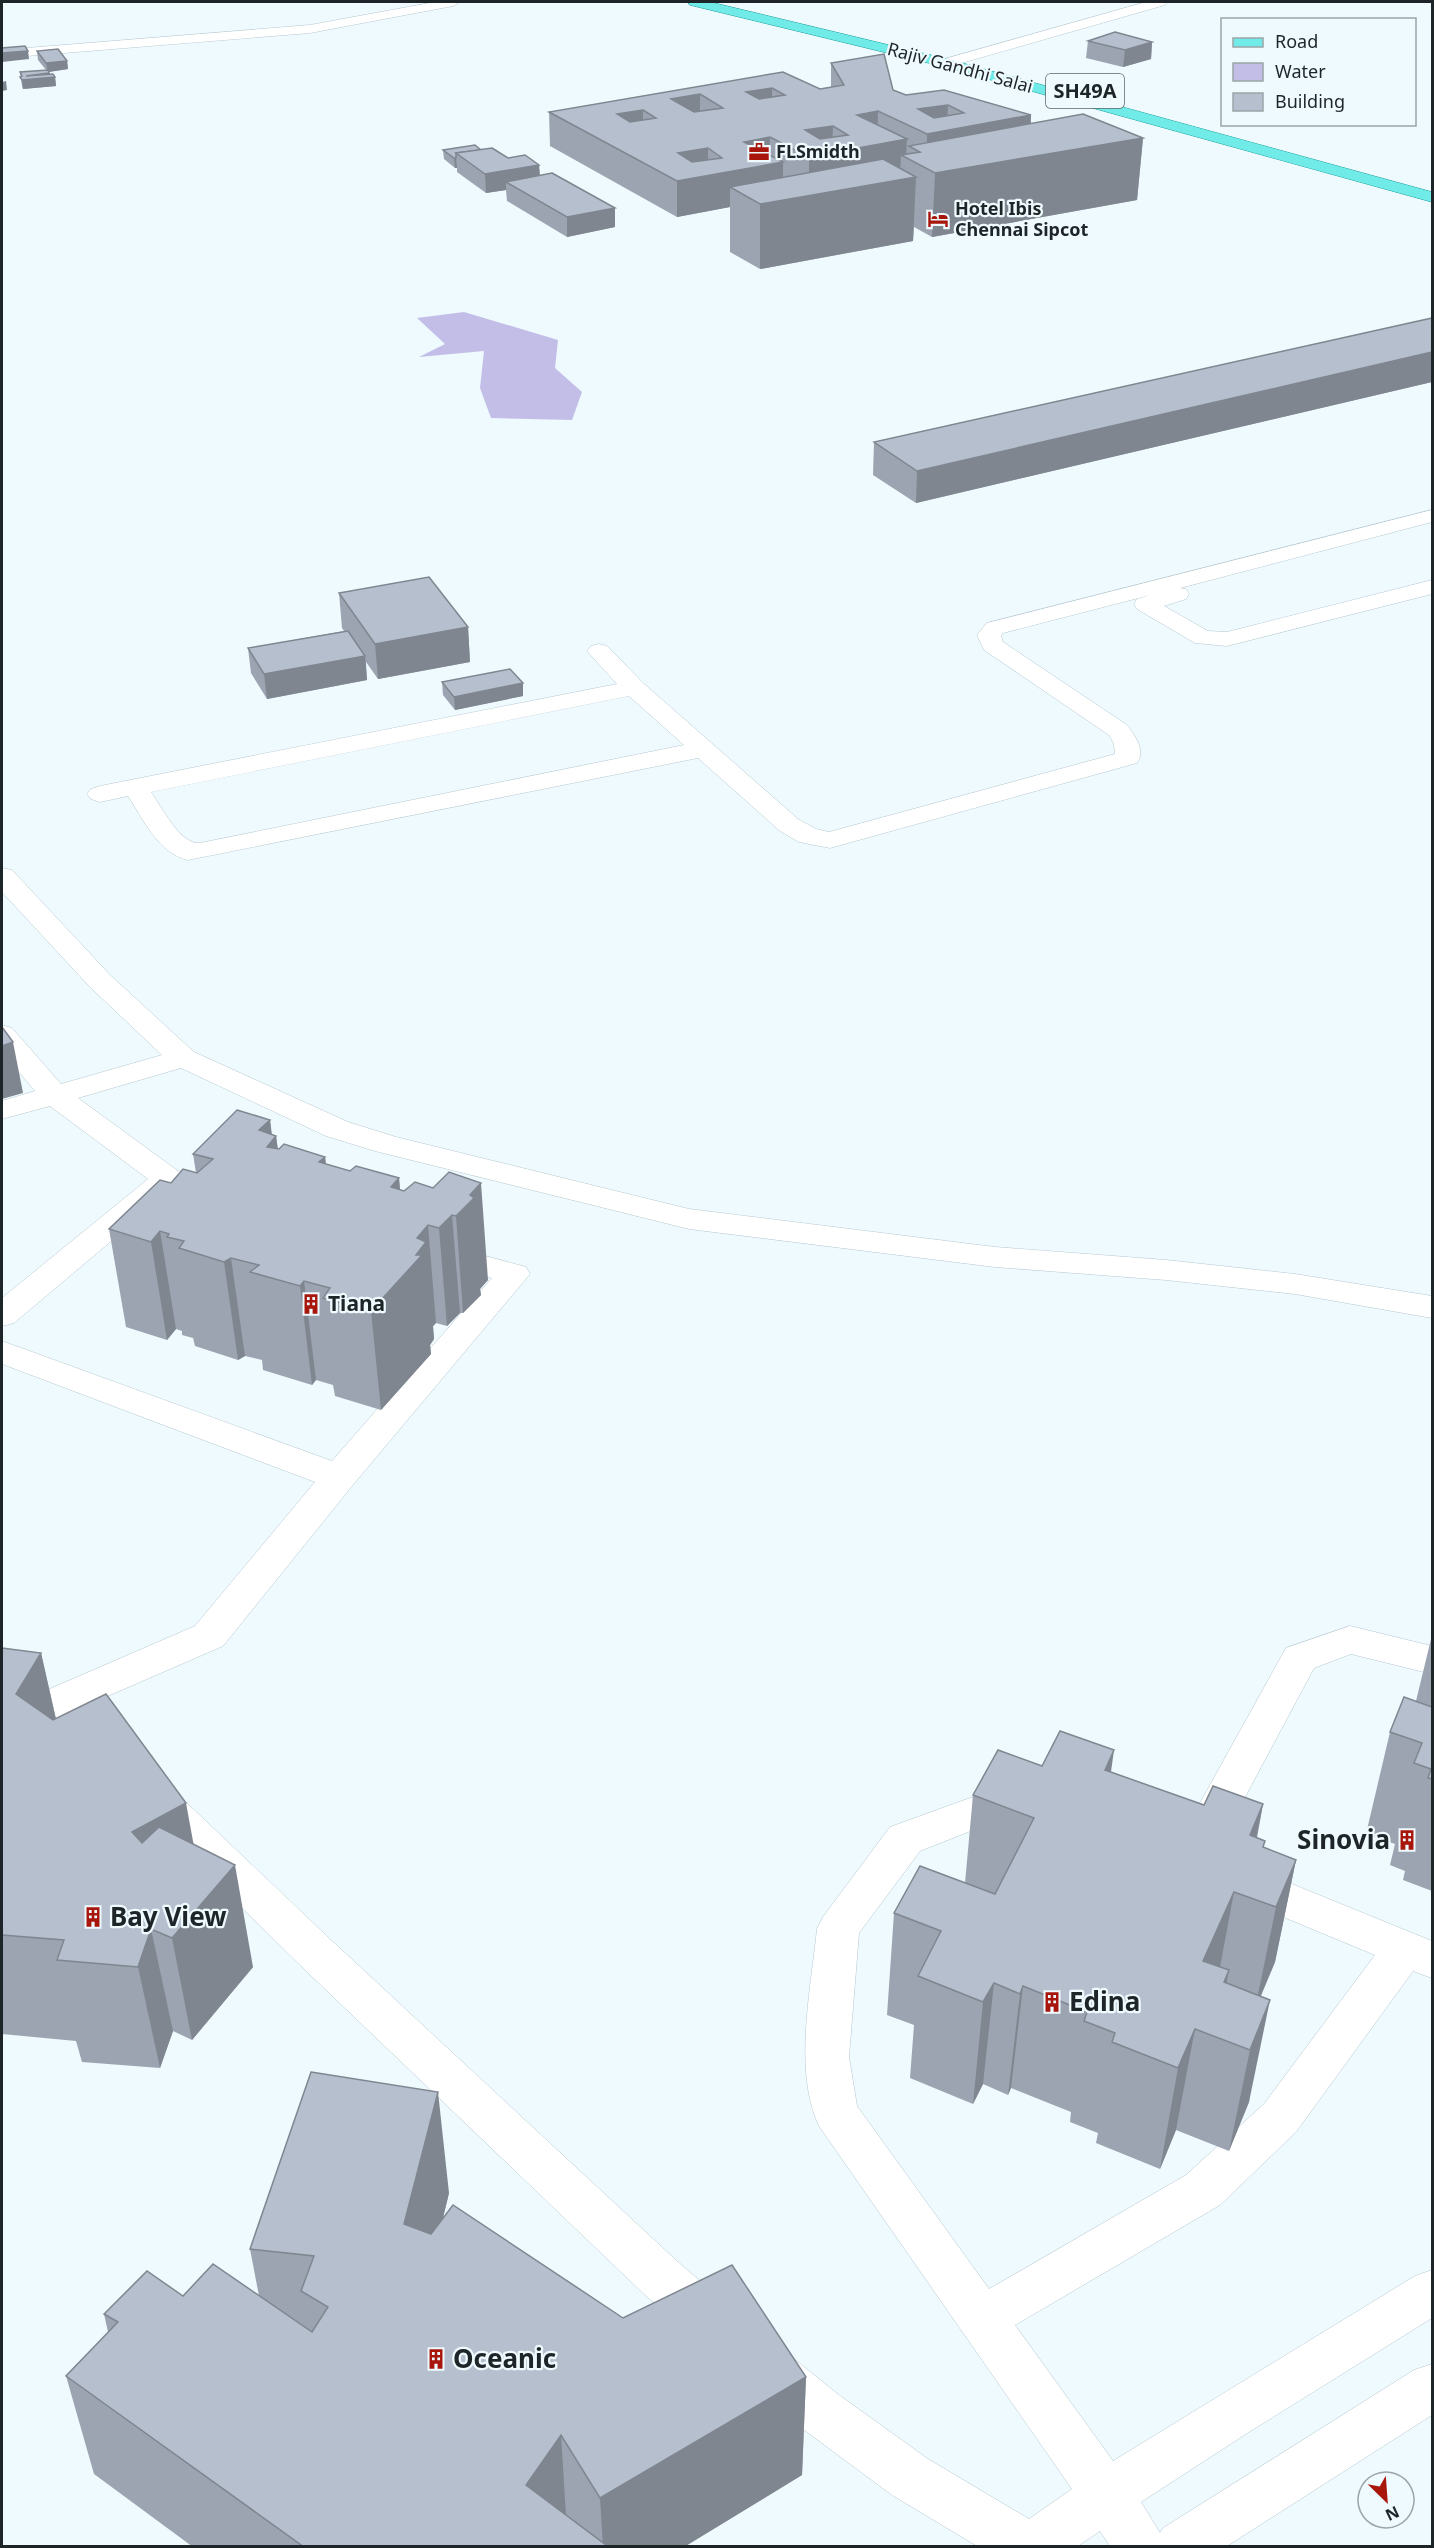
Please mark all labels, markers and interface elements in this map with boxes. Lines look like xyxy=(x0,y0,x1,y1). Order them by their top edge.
legend xyxy=(1221,18,1416,126)
text: Road xyxy=(1275,29,1318,53)
street label: Rajiv Gandhi Salai xyxy=(885,36,1036,98)
text: Water xyxy=(1275,59,1326,83)
road number: SH49A xyxy=(1046,74,1124,108)
text: Building xyxy=(1275,89,1345,113)
place label: FLSmidth xyxy=(776,139,860,163)
office icon: FLSmidth xyxy=(747,140,771,164)
place label: Hotel Ibis Chennai Sipcot xyxy=(955,196,1088,241)
hotel icon: Hotel Ibis Chennai Sipcot xyxy=(926,207,950,231)
place label: Tiana xyxy=(328,1289,385,1317)
building icon: Tiana xyxy=(299,1292,323,1316)
place label: Sinovia xyxy=(1297,1821,1390,1857)
building icon: Sinovia xyxy=(1395,1828,1419,1852)
place label: Bay View xyxy=(110,1898,226,1934)
building icon: Bay View xyxy=(81,1905,105,1929)
place label: Edina xyxy=(1069,1983,1140,2019)
building icon: Edina xyxy=(1040,1990,1064,2014)
place label: Oceanic xyxy=(453,2340,556,2376)
building icon: Oceanic xyxy=(424,2347,448,2371)
north arrow xyxy=(1356,2470,1416,2530)
text: N xyxy=(1382,2501,1403,2526)

